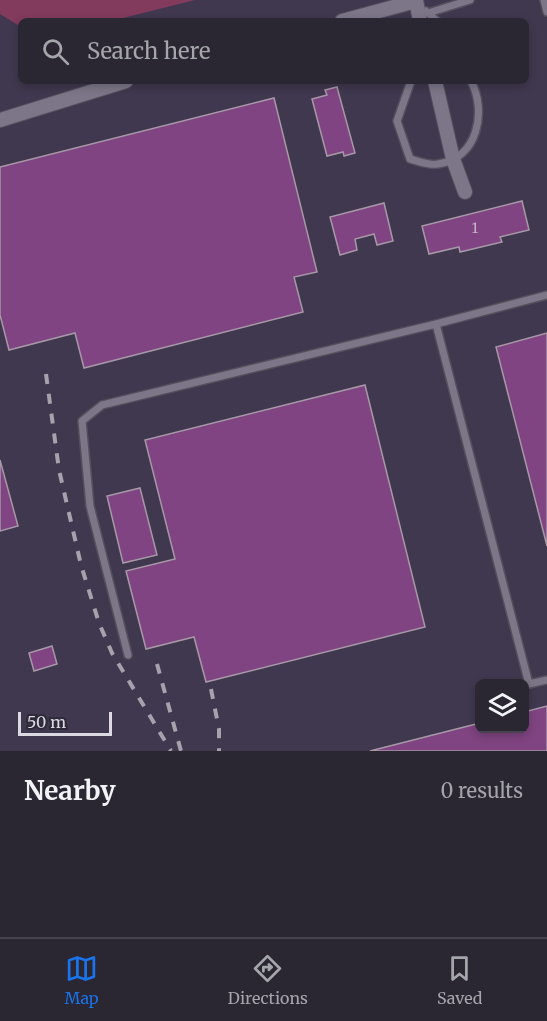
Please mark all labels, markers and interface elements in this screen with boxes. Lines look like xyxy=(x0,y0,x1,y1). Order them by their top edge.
search box xyxy=(18,18,529,84)
icon: search xyxy=(39,35,72,68)
text: Search here xyxy=(87,37,210,65)
house number: 1 xyxy=(472,219,478,237)
map controls xyxy=(475,679,529,733)
button: layers xyxy=(475,679,529,733)
scale bar xyxy=(18,709,112,736)
text: 50 m xyxy=(27,712,66,732)
text: Nearby xyxy=(24,774,116,807)
text: 0 results xyxy=(440,778,523,803)
tab: Map xyxy=(65,952,99,1008)
tab: Directions xyxy=(228,952,308,1008)
tab: Saved xyxy=(437,952,482,1008)

